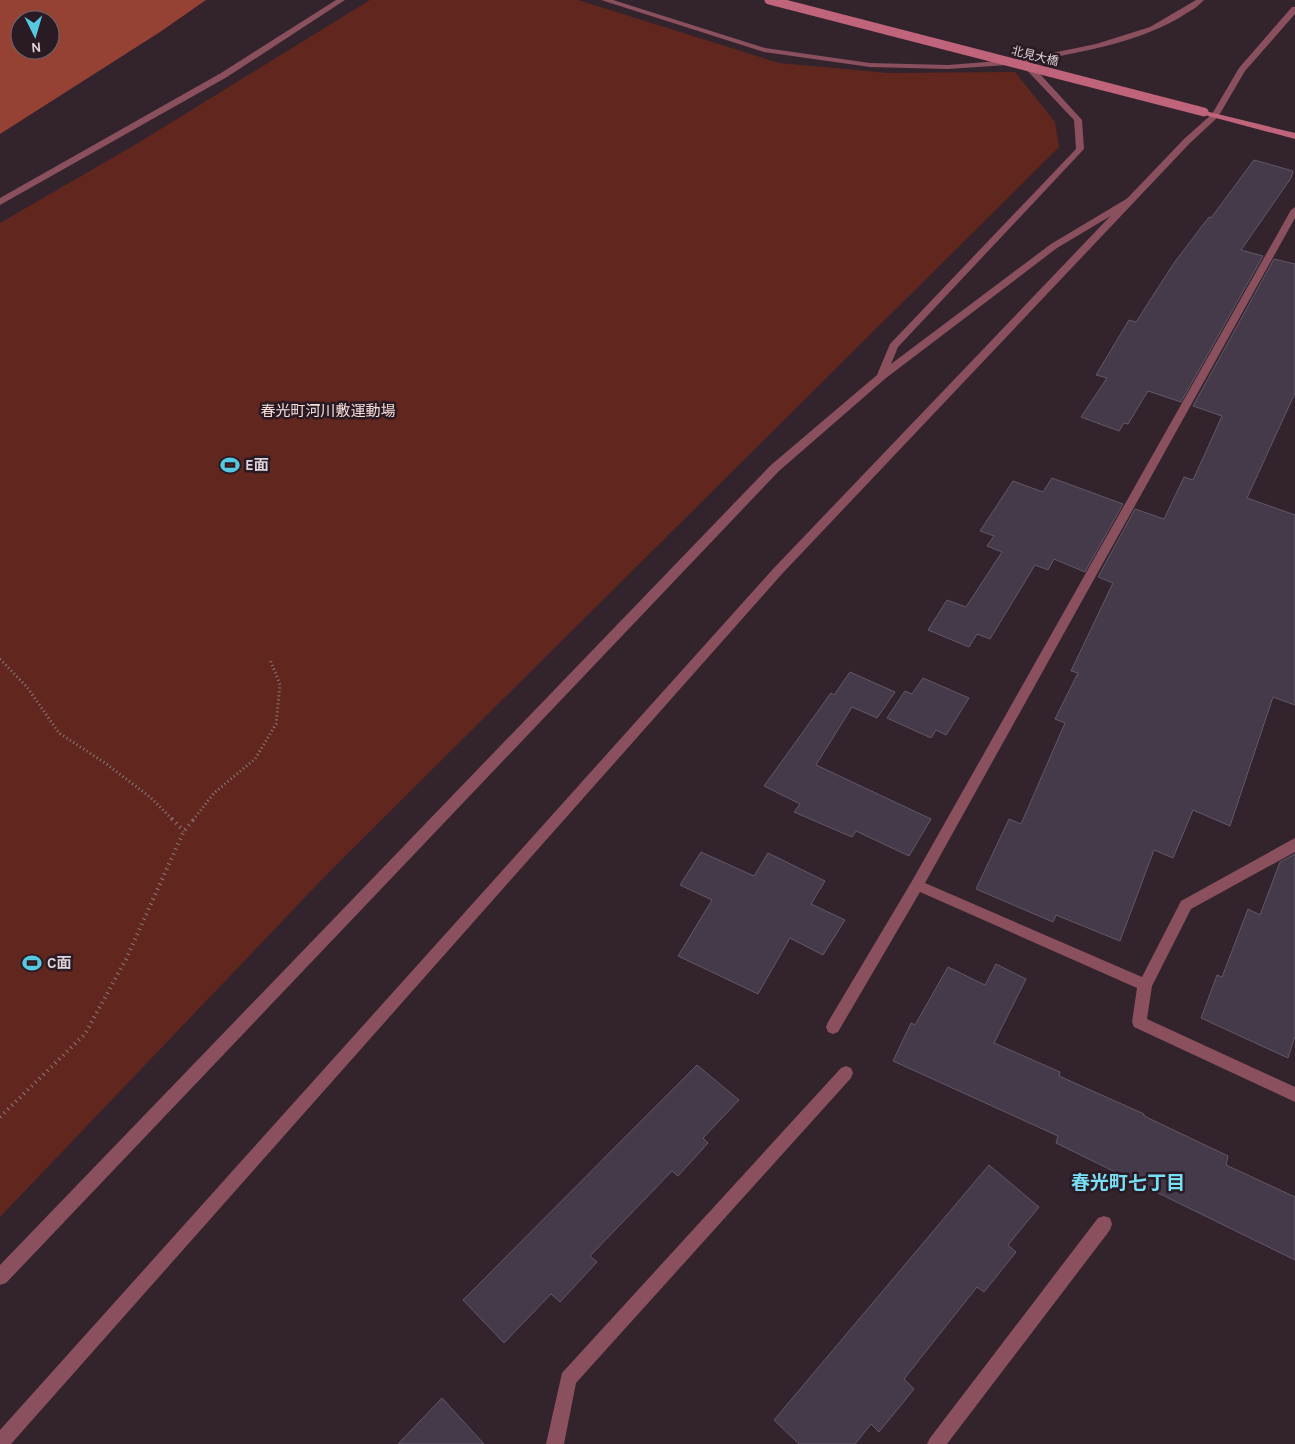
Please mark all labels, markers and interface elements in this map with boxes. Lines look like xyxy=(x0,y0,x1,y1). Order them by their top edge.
north arrow xyxy=(10,10,60,60)
text: N xyxy=(30,39,42,56)
street label: 北見大橋 xyxy=(1010,43,1060,69)
park label: 春光町河川敷運動場 xyxy=(260,402,396,420)
sports icon: E面 xyxy=(219,454,241,476)
place label: E面 xyxy=(245,456,269,474)
sports icon: C面 xyxy=(21,952,43,974)
place label: C面 xyxy=(47,954,72,972)
district label: 春光町七丁目 xyxy=(1071,1172,1185,1194)

